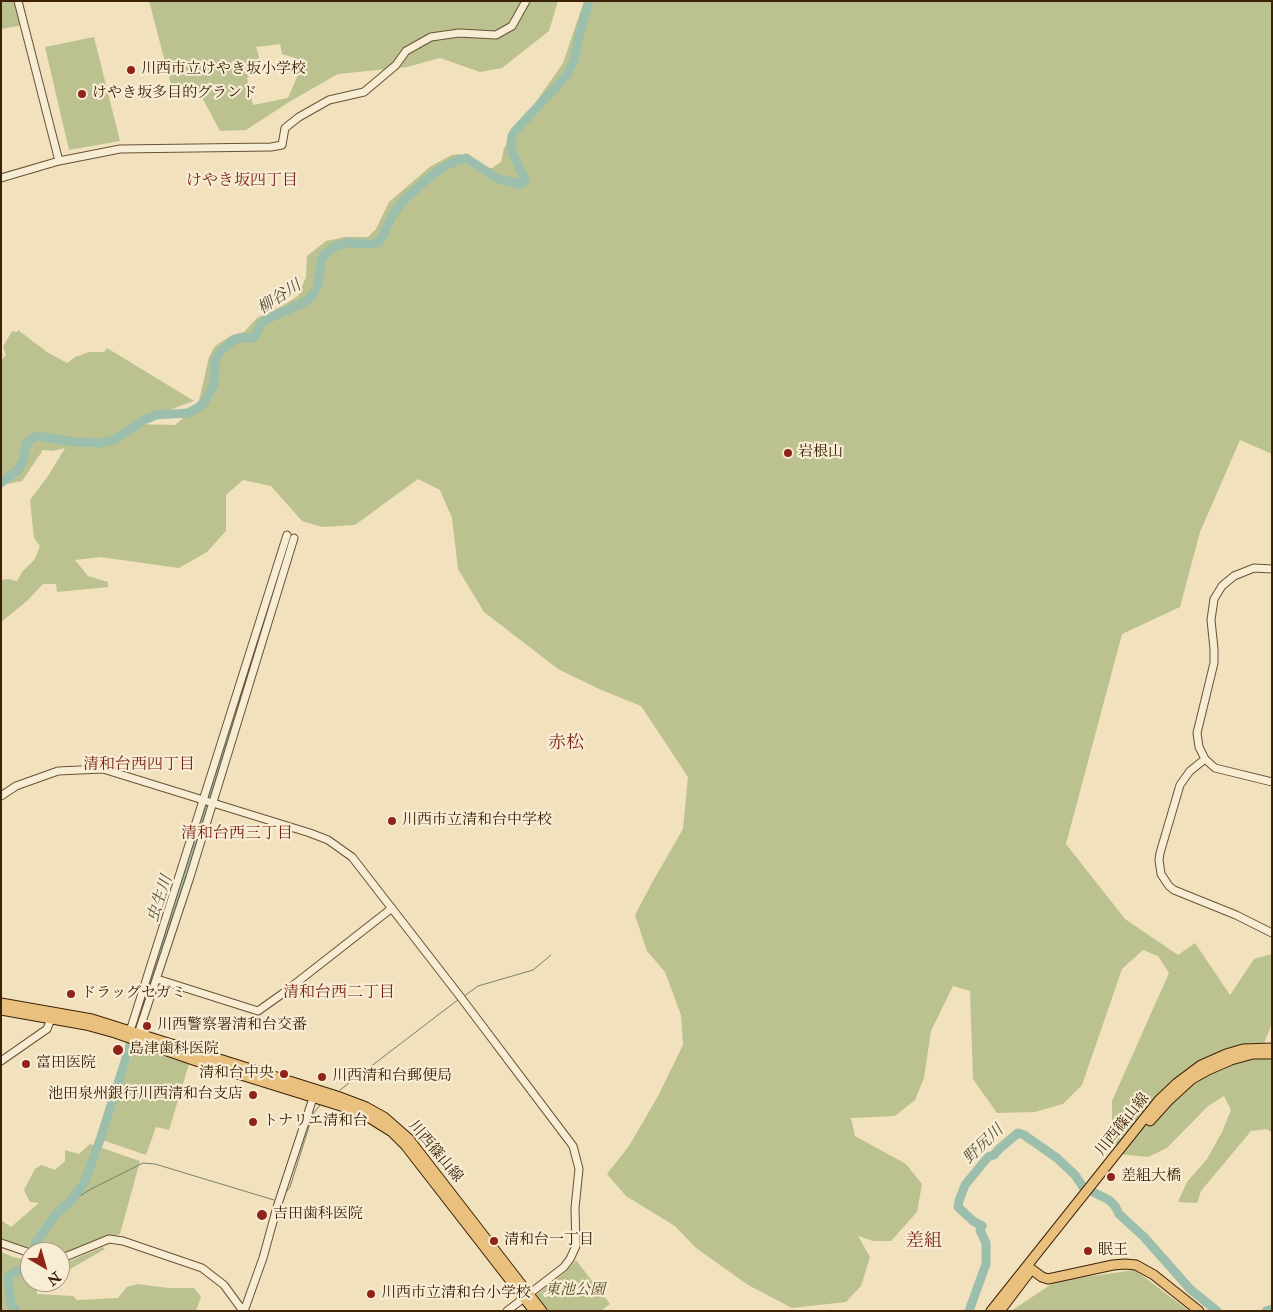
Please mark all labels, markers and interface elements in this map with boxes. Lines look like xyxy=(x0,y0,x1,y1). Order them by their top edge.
place label: 川西市立けやき坂小学校 xyxy=(141,61,306,79)
marker: 川西市立けやき坂小学校 xyxy=(125,64,137,76)
place label: けやき坂多目的グランド xyxy=(92,85,257,103)
marker: けやき坂多目的グランド xyxy=(76,88,88,100)
district label: けやき坂四丁目 xyxy=(186,172,298,192)
water label: 柳谷川 xyxy=(255,277,305,319)
place label: 岩根山 xyxy=(798,444,843,462)
marker: 岩根山 xyxy=(782,447,794,459)
district label: 赤松 xyxy=(548,733,584,755)
district label: 清和台西四丁目 xyxy=(83,756,195,776)
place label: 川西市立清和台中学校 xyxy=(402,812,552,830)
marker: 川西市立清和台中学校 xyxy=(386,815,398,827)
district label: 清和台西三丁目 xyxy=(181,825,293,845)
water label: 虫生川 xyxy=(144,873,178,925)
district label: 清和台西二丁目 xyxy=(283,984,395,1004)
place label: ドラッグセガミ xyxy=(81,985,186,1003)
marker: ドラッグセガミ xyxy=(65,988,77,1000)
place label: 川西警察署清和台交番 xyxy=(157,1017,307,1035)
marker: 川西警察署清和台交番 xyxy=(141,1020,153,1032)
place label: 島津歯科医院 xyxy=(129,1041,219,1059)
marker: 島津歯科医院 xyxy=(111,1043,125,1057)
place label: 富田医院 xyxy=(36,1055,96,1073)
marker: 富田医院 xyxy=(20,1058,32,1070)
place label: 清和台中央 xyxy=(199,1065,274,1083)
marker: 清和台中央 xyxy=(278,1068,290,1080)
place label: 川西清和台郵便局 xyxy=(332,1068,452,1086)
marker: 川西清和台郵便局 xyxy=(316,1071,328,1083)
place label: 池田泉州銀行川西清和台支店 xyxy=(48,1086,243,1104)
marker: 池田泉州銀行川西清和台支店 xyxy=(247,1089,259,1101)
street label: 川西篠山線 xyxy=(1092,1090,1154,1160)
place label: トナリエ清和台 xyxy=(263,1113,368,1131)
marker: トナリエ清和台 xyxy=(247,1116,259,1128)
street label: 川西篠山線 xyxy=(404,1117,466,1187)
water label: 野尻川 xyxy=(960,1121,1008,1169)
place label: 差組大橋 xyxy=(1121,1168,1181,1186)
marker: 差組大橋 xyxy=(1105,1171,1117,1183)
place label: 吉田歯科医院 xyxy=(273,1206,363,1224)
marker: 吉田歯科医院 xyxy=(255,1208,269,1222)
district label: 差組 xyxy=(906,1231,942,1253)
place label: 清和台一丁目 xyxy=(504,1232,594,1250)
marker: 清和台一丁目 xyxy=(488,1235,500,1247)
north arrow xyxy=(20,1242,70,1292)
place label: 眠王 xyxy=(1098,1242,1128,1260)
marker: 眠王 xyxy=(1082,1245,1094,1257)
text: N xyxy=(44,1268,64,1289)
park label: 東池公園 xyxy=(545,1282,605,1300)
place label: 川西市立清和台小学校 xyxy=(381,1285,531,1303)
marker: 川西市立清和台小学校 xyxy=(365,1288,377,1300)

